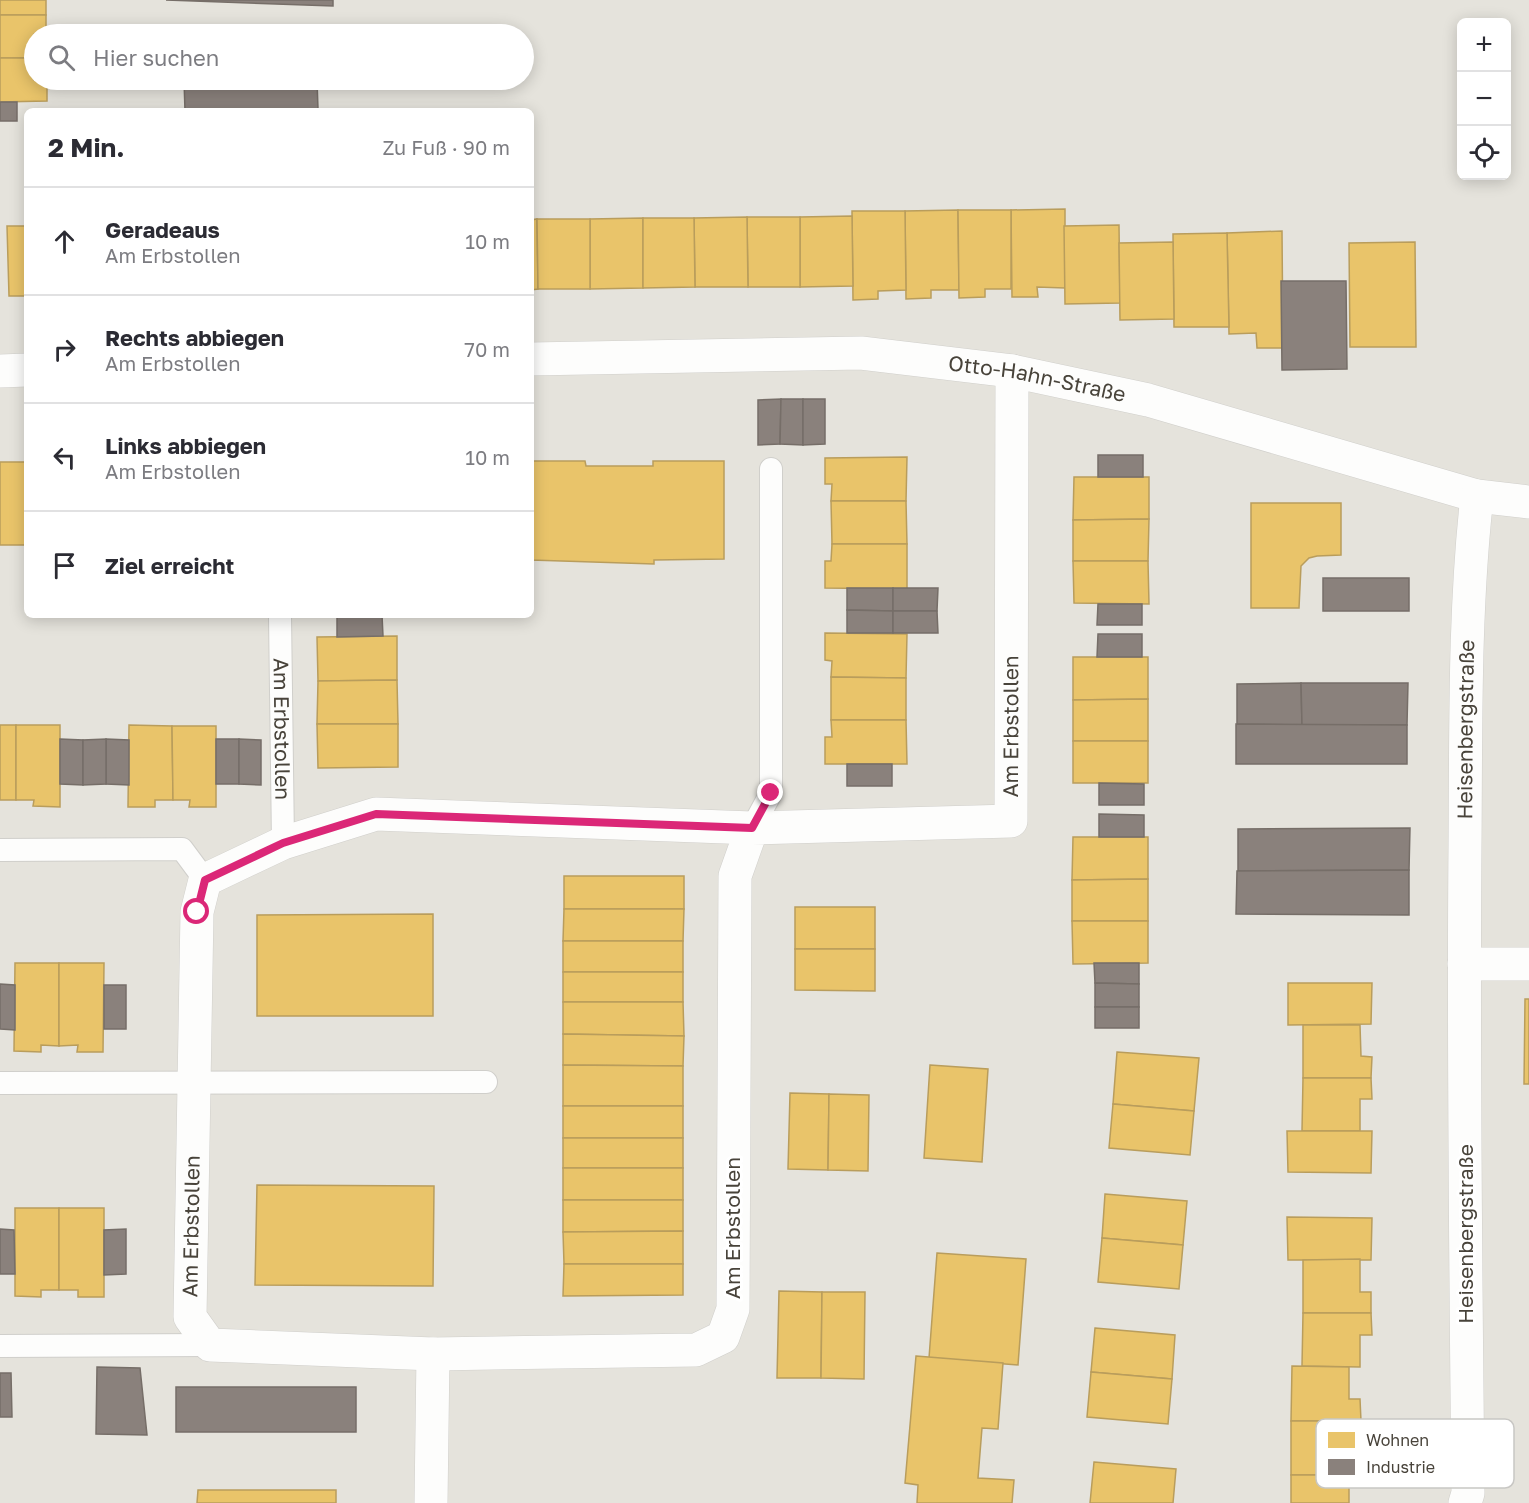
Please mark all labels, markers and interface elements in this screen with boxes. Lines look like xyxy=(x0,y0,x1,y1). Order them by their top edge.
map controls xyxy=(1457,18,1511,180)
button: + xyxy=(1457,18,1511,72)
search box xyxy=(24,24,534,90)
icon: search xyxy=(45,41,78,74)
text: Hier suchen xyxy=(93,44,219,71)
button: − xyxy=(1457,72,1511,126)
button: locate xyxy=(1457,126,1511,180)
text: 2 Min. xyxy=(48,132,125,163)
text: Zu Fuß · 90 m xyxy=(383,135,510,159)
text: Geradeaus xyxy=(105,216,220,243)
icon: ahead xyxy=(48,225,81,258)
text: 10 m xyxy=(465,229,510,253)
text: Am Erbstollen xyxy=(105,243,241,267)
text: Rechts abbiegen xyxy=(105,324,284,351)
icon: right xyxy=(48,333,81,366)
text: 70 m xyxy=(464,337,510,361)
street label: Otto-Hahn-Straße xyxy=(947,350,1128,407)
text: Am Erbstollen xyxy=(105,351,241,375)
text: Links abbiegen xyxy=(105,432,266,459)
icon: left xyxy=(48,441,81,474)
text: 10 m xyxy=(465,445,510,469)
text: Am Erbstollen xyxy=(105,459,241,483)
icon: arrive xyxy=(48,549,81,582)
text: Ziel erreicht xyxy=(105,552,234,579)
street label: Heisenbergstraße xyxy=(1451,639,1479,819)
street label: Am Erbstollen xyxy=(997,655,1023,798)
street label: Am Erbstollen xyxy=(269,658,296,800)
route end xyxy=(757,779,783,805)
route start xyxy=(183,898,209,924)
street label: Heisenbergstraße xyxy=(1452,1144,1478,1324)
street label: Am Erbstollen xyxy=(176,1155,205,1298)
street label: Am Erbstollen xyxy=(719,1157,745,1299)
legend xyxy=(1316,1419,1514,1488)
text: Wohnen xyxy=(1366,1430,1429,1450)
text: Industrie xyxy=(1366,1457,1435,1477)

